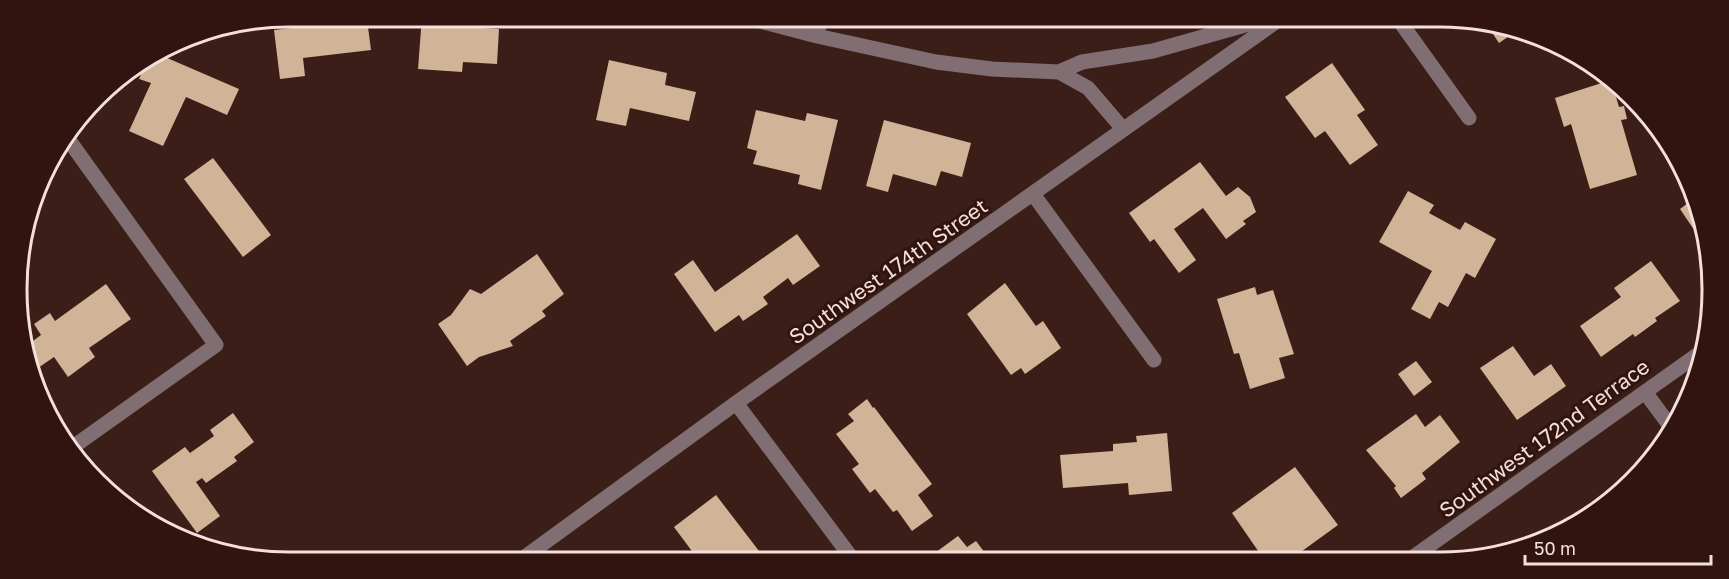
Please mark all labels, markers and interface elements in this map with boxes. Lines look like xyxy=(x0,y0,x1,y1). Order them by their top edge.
street label: Southwest 174th Street xyxy=(784,193,992,349)
street label: Southwest 172nd Terrace xyxy=(1434,353,1654,523)
scale bar xyxy=(1525,528,1711,566)
text: 50 m xyxy=(1534,537,1576,559)

